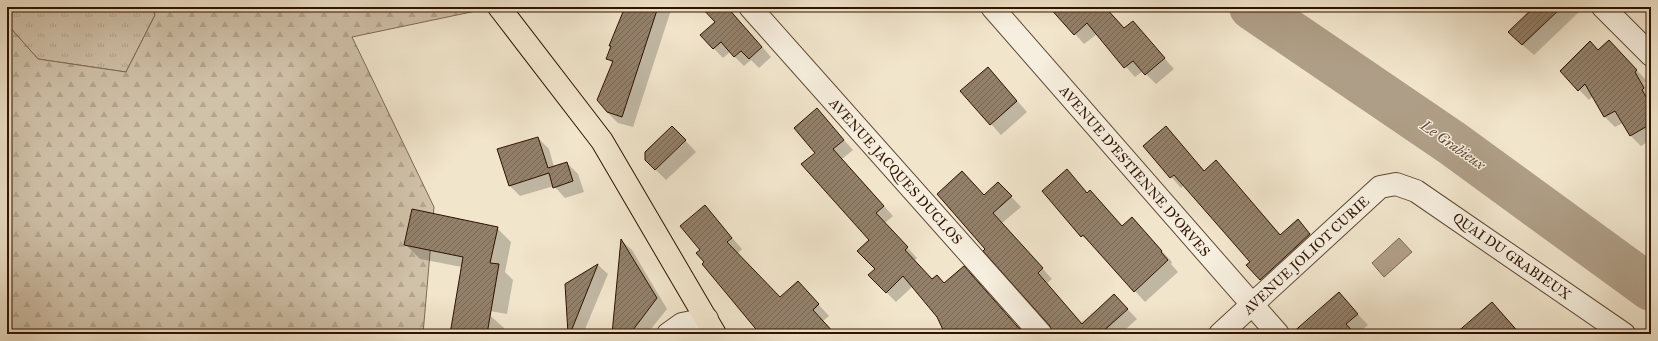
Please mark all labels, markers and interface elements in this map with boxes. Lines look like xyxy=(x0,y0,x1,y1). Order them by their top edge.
street label: AVENUE D'ESTIENNE D'ORVES xyxy=(1055,82,1214,260)
street label: AVENUE JACQUES DUCLOS xyxy=(824,94,966,249)
water label: Le Grabieux xyxy=(1416,116,1489,174)
street label: AVENUE JOLIOT CURIE xyxy=(1239,193,1374,320)
street label: QUAI DU GRABIEUX xyxy=(1449,209,1574,304)

